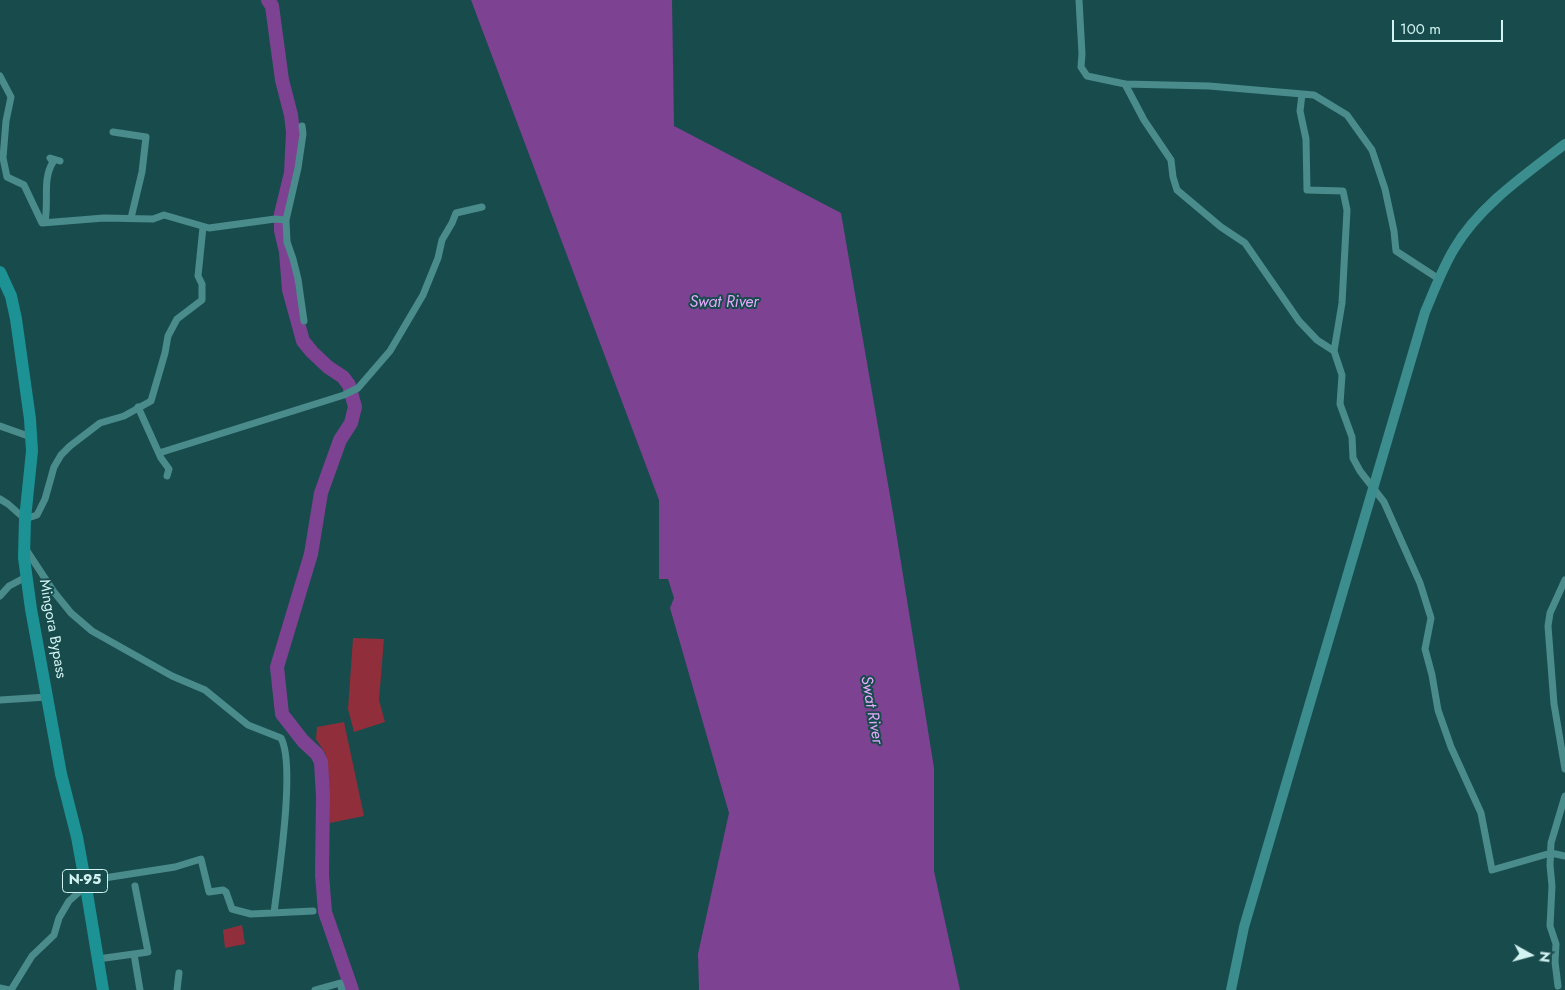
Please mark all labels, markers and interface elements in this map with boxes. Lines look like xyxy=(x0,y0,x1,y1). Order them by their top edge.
scale bar xyxy=(1395,10,1506,42)
text: 100 m xyxy=(1400,18,1441,40)
water label: Swat River xyxy=(689,293,759,313)
street label: Mingora Bypass xyxy=(34,578,70,680)
water label: Swat River xyxy=(856,674,886,746)
road number: N-95 xyxy=(62,869,108,892)
north arrow xyxy=(1505,930,1555,980)
text: N xyxy=(1534,950,1555,964)

